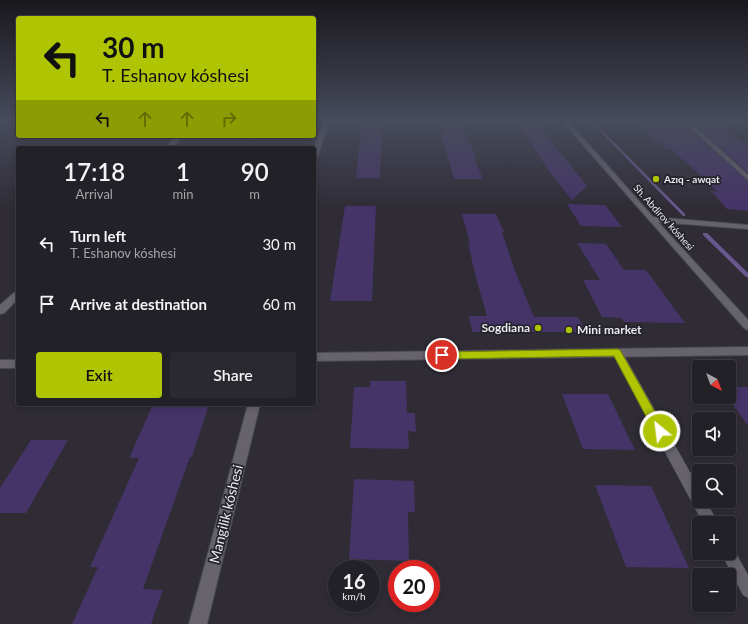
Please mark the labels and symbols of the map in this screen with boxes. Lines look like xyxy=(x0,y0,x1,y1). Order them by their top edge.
place label: Azıq - awqat xyxy=(663,173,720,185)
marker: Azıq - awqat xyxy=(651,174,661,184)
street label: Sh. Abdirov kóshesi xyxy=(631,182,697,252)
place label: Sogdiana xyxy=(482,320,530,335)
place label: Mini market xyxy=(577,322,642,337)
marker: Sogdiana xyxy=(533,323,543,333)
marker: Mini market xyxy=(564,325,574,335)
pin xyxy=(425,338,459,372)
north arrow xyxy=(692,360,736,404)
position arrow xyxy=(639,410,681,452)
street label: Mangilik kóshesi xyxy=(205,463,246,565)
speed limit sign: 20 xyxy=(388,560,440,612)

